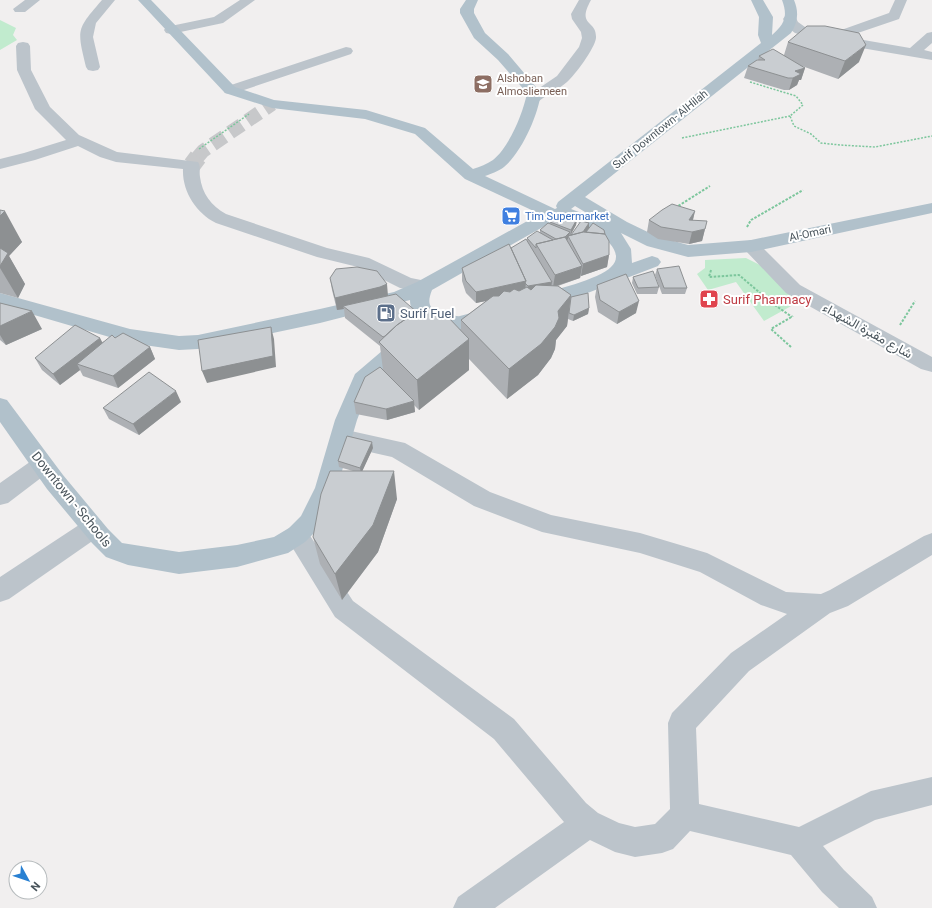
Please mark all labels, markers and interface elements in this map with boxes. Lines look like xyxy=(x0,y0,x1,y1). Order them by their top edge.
place label: Alshoban Almosliemeen xyxy=(497,72,567,98)
school or university icon: Alshoban Almosliemeen xyxy=(472,73,494,95)
street label: Surif Downtown- AlHilah xyxy=(610,87,710,172)
supermarket icon: Tim Supermarket xyxy=(500,205,522,227)
place label: Tim Supermarket xyxy=(525,210,610,223)
street label: Al-Omari xyxy=(788,223,832,244)
pharmacy icon: Surif Pharmacy xyxy=(698,288,720,310)
place label: Surif Pharmacy xyxy=(723,292,811,307)
street label: شارع مقبرة الشهداء xyxy=(819,300,915,363)
fuel station icon: Surif Fuel xyxy=(375,302,397,324)
place label: Surif Fuel xyxy=(400,306,454,321)
street label: Downtown - Schools xyxy=(29,449,115,550)
north arrow xyxy=(8,860,48,900)
text: N xyxy=(28,879,43,893)

